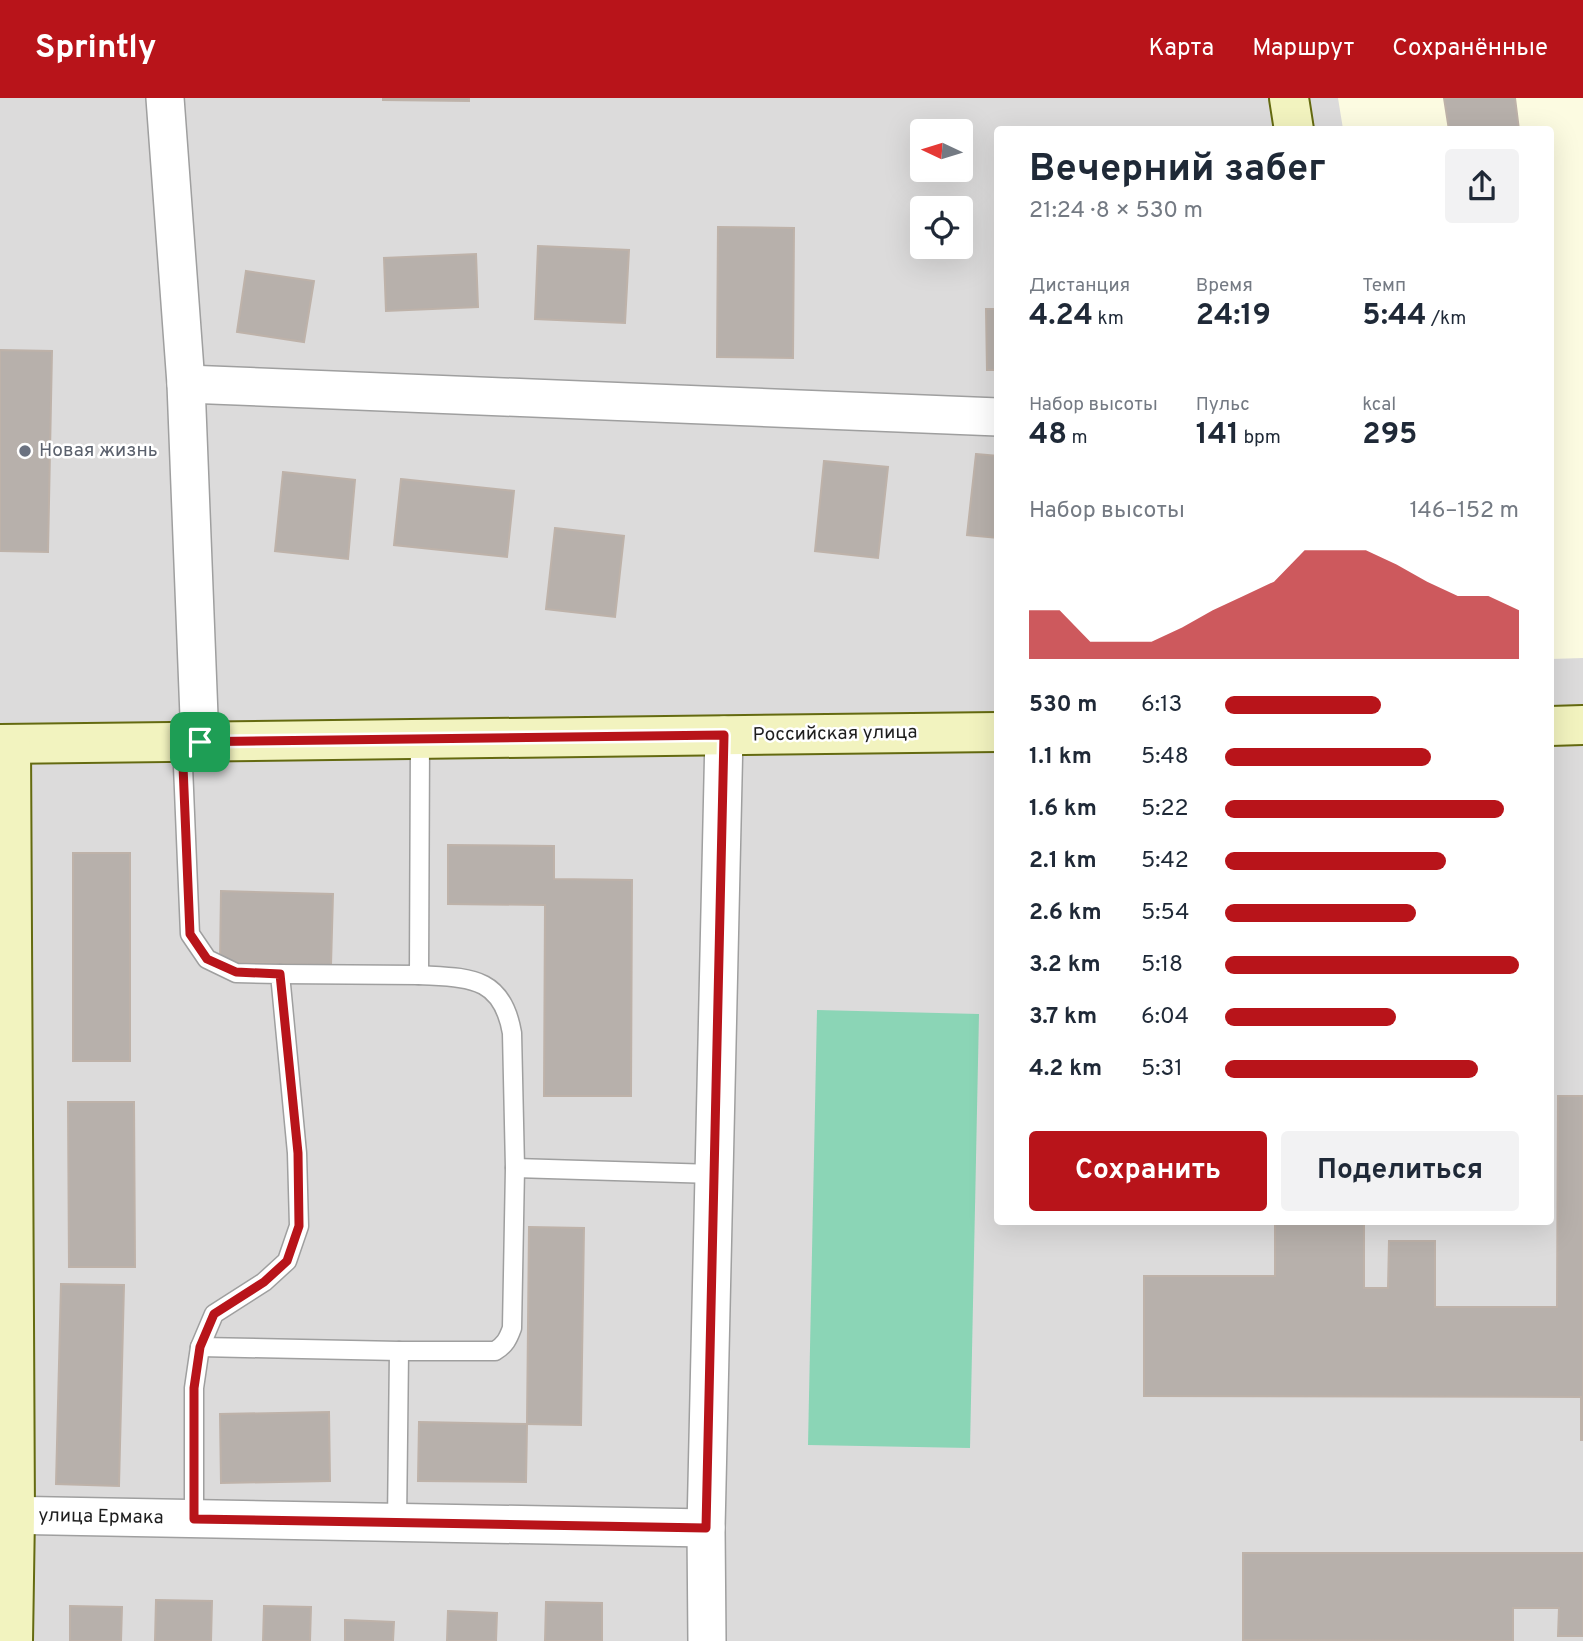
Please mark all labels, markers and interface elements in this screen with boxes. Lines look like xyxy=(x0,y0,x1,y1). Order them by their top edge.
text: Sprintly xyxy=(35,28,157,70)
text: Карта xyxy=(1148,34,1214,64)
text: Маршрут xyxy=(1252,34,1354,64)
text: Сохранённые xyxy=(1392,34,1548,64)
north arrow xyxy=(910,119,973,182)
map controls xyxy=(910,119,973,259)
text: Вечерний забег xyxy=(1029,146,1326,195)
button: share xyxy=(1445,149,1519,223)
button: locate xyxy=(910,196,973,259)
text: 21:24 · 8 × 530 m xyxy=(1029,197,1203,226)
text: Дистанция xyxy=(1029,274,1130,298)
text: Время xyxy=(1196,274,1253,298)
text: Темп xyxy=(1362,274,1406,298)
text: 4.24 xyxy=(1029,298,1093,335)
text: 24:19 xyxy=(1196,298,1271,335)
text: 5:44 xyxy=(1362,298,1427,335)
text: km xyxy=(1093,307,1124,331)
text: /km xyxy=(1427,307,1466,331)
text: Набор высоты xyxy=(1029,393,1158,417)
text: Пульс xyxy=(1196,393,1250,417)
text: kcal xyxy=(1362,393,1396,417)
text: 48 xyxy=(1029,417,1067,454)
text: 141 xyxy=(1196,417,1239,454)
text: 295 xyxy=(1362,417,1417,454)
text: m xyxy=(1067,426,1088,450)
text: bpm xyxy=(1239,426,1281,450)
place label: Новая жизнь xyxy=(39,439,158,463)
marker: Новая жизнь xyxy=(17,443,33,459)
text: Набор высоты xyxy=(1029,497,1185,526)
text: 146–152 m xyxy=(1409,497,1519,526)
text: 530 m xyxy=(1029,691,1098,720)
text: 6:13 xyxy=(1141,691,1182,720)
pin xyxy=(170,712,230,772)
street label: Российская улица xyxy=(752,721,918,747)
icon: arrive xyxy=(181,723,219,761)
text: 1.1 km xyxy=(1029,743,1092,772)
text: 5:48 xyxy=(1141,743,1189,772)
text: 1.6 km xyxy=(1029,795,1097,824)
text: 5:22 xyxy=(1141,795,1189,824)
text: 2.1 km xyxy=(1029,847,1097,876)
text: 5:42 xyxy=(1141,847,1189,876)
text: 2.6 km xyxy=(1029,899,1102,928)
text: 5:54 xyxy=(1141,899,1189,928)
text: 3.2 km xyxy=(1029,951,1101,980)
text: 5:18 xyxy=(1141,951,1183,980)
text: 3.7 km xyxy=(1029,1003,1097,1032)
text: 6:04 xyxy=(1141,1003,1189,1032)
text: 4.2 km xyxy=(1029,1055,1102,1084)
text: 5:31 xyxy=(1141,1055,1183,1084)
button: Сохранить xyxy=(1029,1131,1267,1211)
button: Поделиться xyxy=(1281,1131,1519,1211)
street label: улица Ермака xyxy=(38,1504,164,1530)

